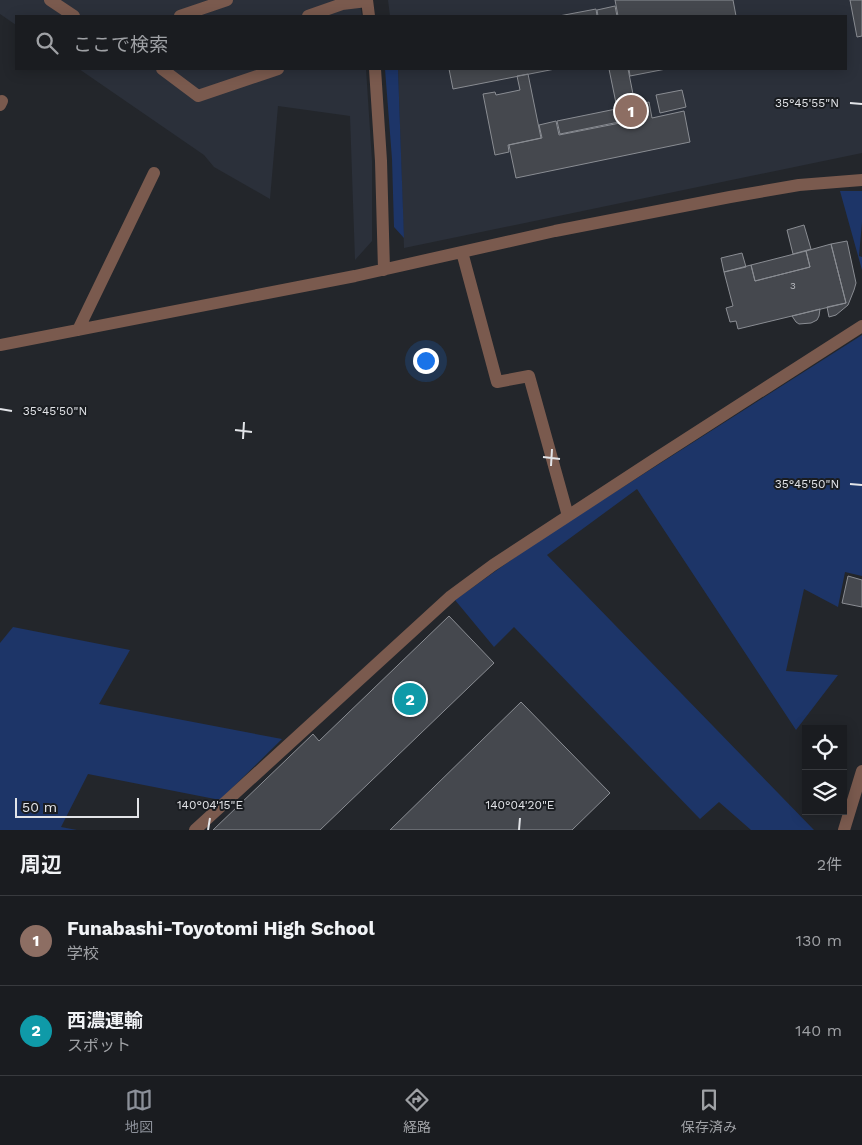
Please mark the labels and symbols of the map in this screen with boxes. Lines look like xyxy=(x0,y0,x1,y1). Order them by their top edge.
pin: 1 xyxy=(615,92,647,130)
text: 35°45'55"N xyxy=(775,96,839,110)
house number: 3 xyxy=(790,280,796,291)
your location xyxy=(413,348,439,374)
text: 35°45'50"N xyxy=(23,404,87,418)
text: 35°45'50"N xyxy=(775,477,839,491)
pin: 2 xyxy=(394,680,426,718)
scale bar xyxy=(15,795,139,818)
text: 140°04'15"E xyxy=(177,798,243,812)
text: 140°04'20"E xyxy=(486,798,555,812)

